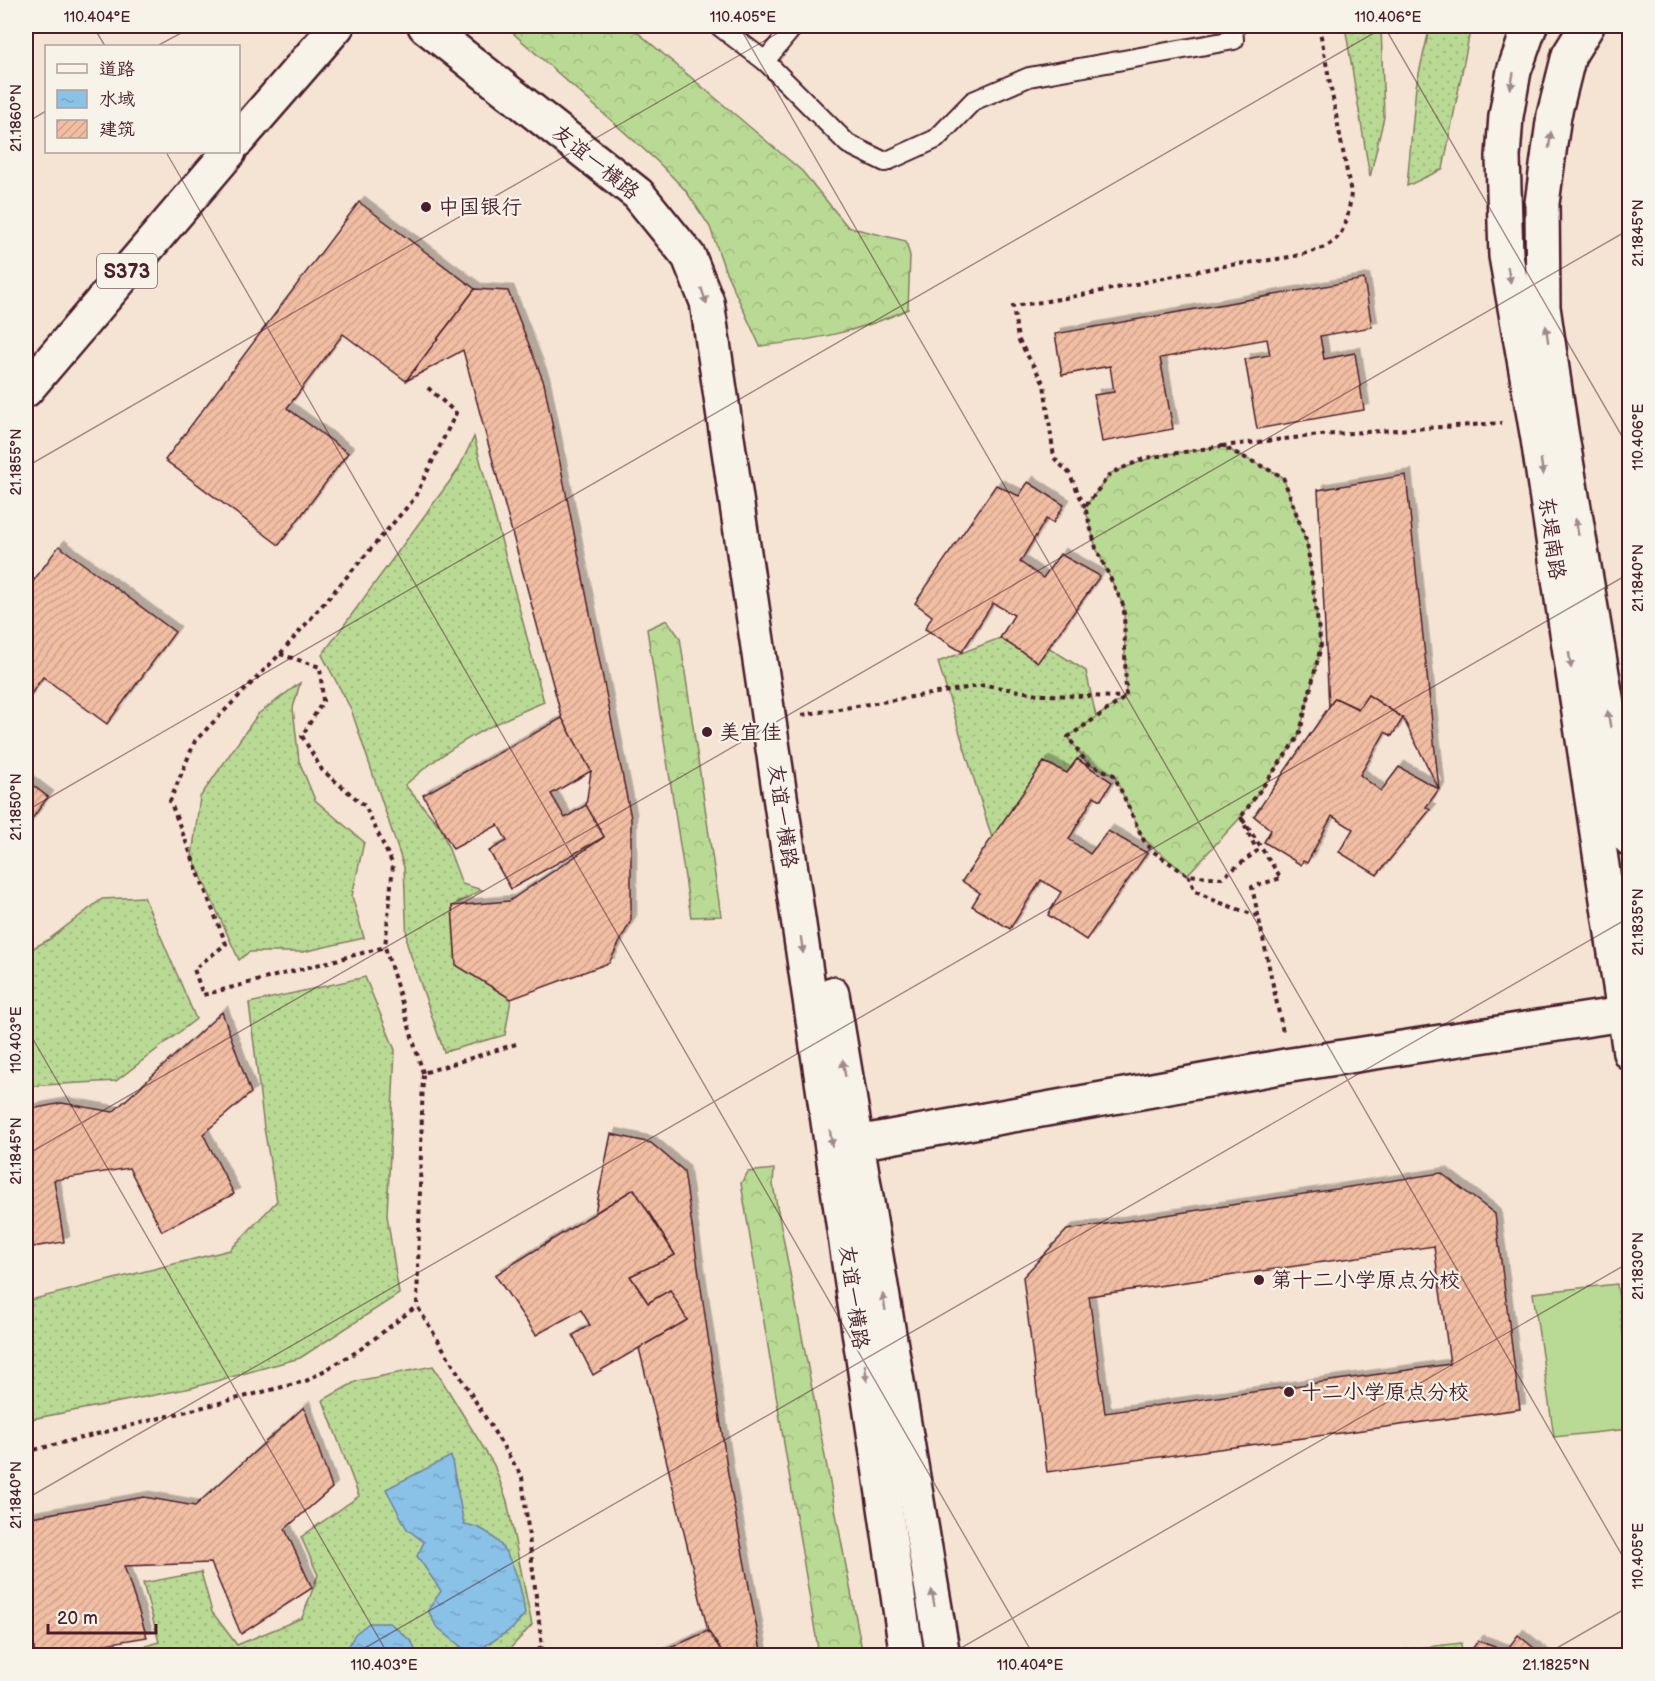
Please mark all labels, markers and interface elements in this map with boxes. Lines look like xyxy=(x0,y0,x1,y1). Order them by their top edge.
text: 110.404°E xyxy=(64,8,130,27)
text: 110.405°E xyxy=(710,8,776,27)
text: 110.406°E xyxy=(1355,8,1422,27)
legend xyxy=(45,45,240,153)
text: 道路 xyxy=(99,59,135,80)
one-way arrow xyxy=(1507,72,1516,91)
text: 21.1860°N xyxy=(7,84,26,152)
text: 水域 xyxy=(99,89,135,110)
text: 建筑 xyxy=(99,119,135,140)
street label: 友谊一横路 xyxy=(547,120,644,205)
one-way arrow xyxy=(1546,130,1555,149)
place label: 中国银行 xyxy=(438,195,522,220)
text: 21.1845°N xyxy=(1629,199,1648,267)
marker: 中国银行 xyxy=(419,200,433,214)
road number: S373 xyxy=(97,254,157,288)
one-way arrow xyxy=(1505,266,1514,285)
one-way arrow xyxy=(700,287,710,305)
one-way arrow xyxy=(1542,325,1551,344)
text: 110.406°E xyxy=(1629,403,1648,471)
text: 21.1855°N xyxy=(7,428,26,496)
one-way arrow xyxy=(1537,458,1546,477)
street label: 东堤南路 xyxy=(1533,495,1570,581)
one-way arrow xyxy=(1572,517,1581,536)
text: 21.1840°N xyxy=(1629,544,1648,612)
one-way arrow xyxy=(1566,651,1575,670)
one-way arrow xyxy=(1605,709,1614,728)
place label: 美宜佳 xyxy=(719,720,782,745)
marker: 美宜佳 xyxy=(700,725,714,739)
street label: 友谊一横路 xyxy=(763,762,802,870)
text: 21.1850°N xyxy=(7,773,26,841)
text: 21.1835°N xyxy=(1629,888,1648,956)
one-way arrow xyxy=(798,936,807,955)
text: 110.403°E xyxy=(7,1006,26,1074)
one-way arrow xyxy=(840,1059,849,1078)
text: 21.1845°N xyxy=(7,1117,26,1185)
one-way arrow xyxy=(826,1129,835,1148)
text: 21.1830°N xyxy=(1629,1232,1648,1300)
street label: 友谊一横路 xyxy=(834,1243,873,1351)
place label: 第十二小学原点分校 xyxy=(1271,1268,1460,1293)
marker: 第十二小学原点分校 xyxy=(1252,1273,1266,1287)
one-way arrow xyxy=(879,1292,888,1311)
one-way arrow xyxy=(861,1363,870,1382)
place label: 十二小学原点分校 xyxy=(1301,1380,1469,1405)
marker: 十二小学原点分校 xyxy=(1282,1385,1296,1399)
text: 21.1840°N xyxy=(7,1461,26,1529)
text: 110.405°E xyxy=(1629,1523,1648,1589)
one-way arrow xyxy=(928,1588,937,1607)
scale bar xyxy=(48,1597,156,1635)
text: 20 m xyxy=(57,1608,98,1629)
text: 110.403°E xyxy=(350,1656,418,1675)
text: 110.404°E xyxy=(997,1656,1063,1675)
text: 21.1825°N xyxy=(1522,1656,1590,1675)

